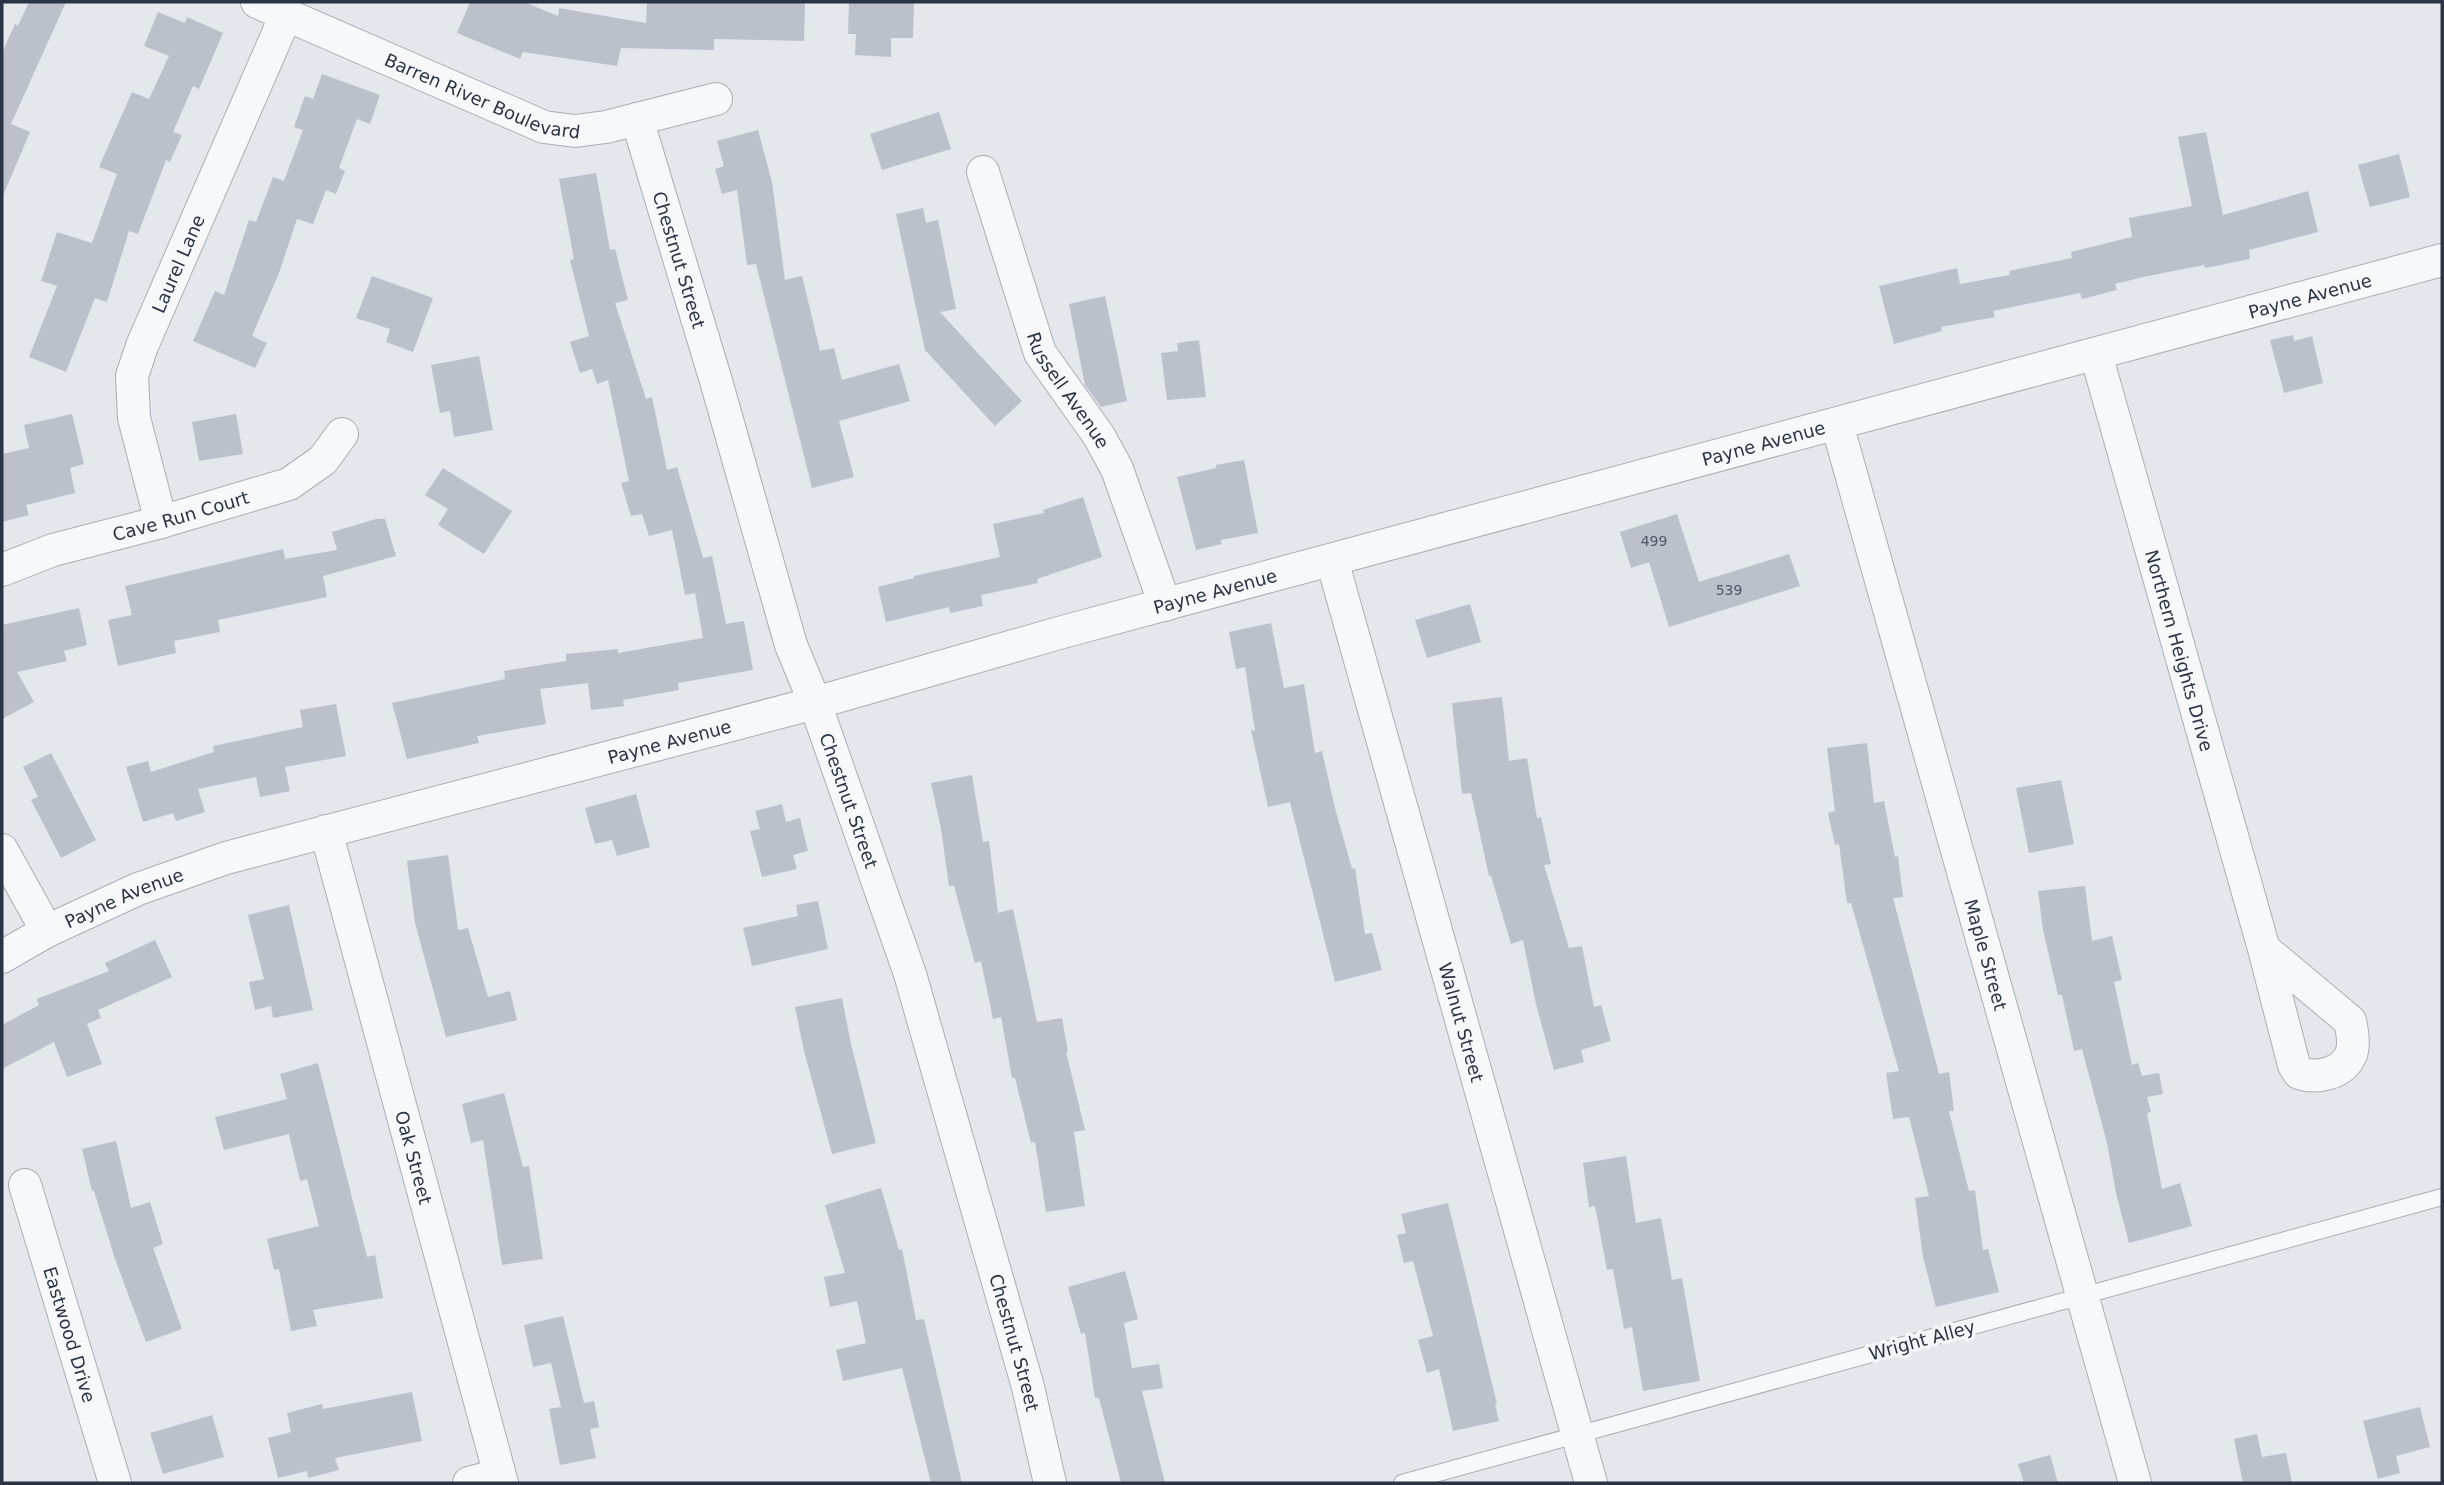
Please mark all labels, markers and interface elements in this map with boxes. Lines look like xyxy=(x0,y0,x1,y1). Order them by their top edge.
street label: Barren River Boulevard xyxy=(382,48,582,142)
street label: Chestnut Street xyxy=(649,189,710,331)
street label: Laurel Lane xyxy=(147,211,208,316)
street label: Payne Avenue xyxy=(2246,269,2374,322)
street label: Russell Avenue xyxy=(1023,329,1114,452)
street label: Payne Avenue xyxy=(1699,416,1827,470)
street label: Cave Run Court xyxy=(110,486,251,545)
house number: 499 xyxy=(1641,533,1667,549)
street label: Northern Heights Drive xyxy=(2141,547,2218,754)
street label: Payne Avenue xyxy=(1151,564,1279,618)
house number: 539 xyxy=(1716,582,1742,598)
street label: Payne Avenue xyxy=(605,715,733,768)
street label: Chestnut Street xyxy=(816,730,882,871)
street label: Payne Avenue xyxy=(61,863,186,932)
street label: Maple Street xyxy=(1961,896,2012,1012)
street label: Walnut Street xyxy=(1435,960,1488,1084)
street label: Oak Street xyxy=(391,1108,437,1206)
street label: Eastwood Drive xyxy=(40,1264,101,1405)
street label: Chestnut Street xyxy=(986,1271,1044,1413)
street label: Wright Alley xyxy=(1867,1316,1978,1364)

